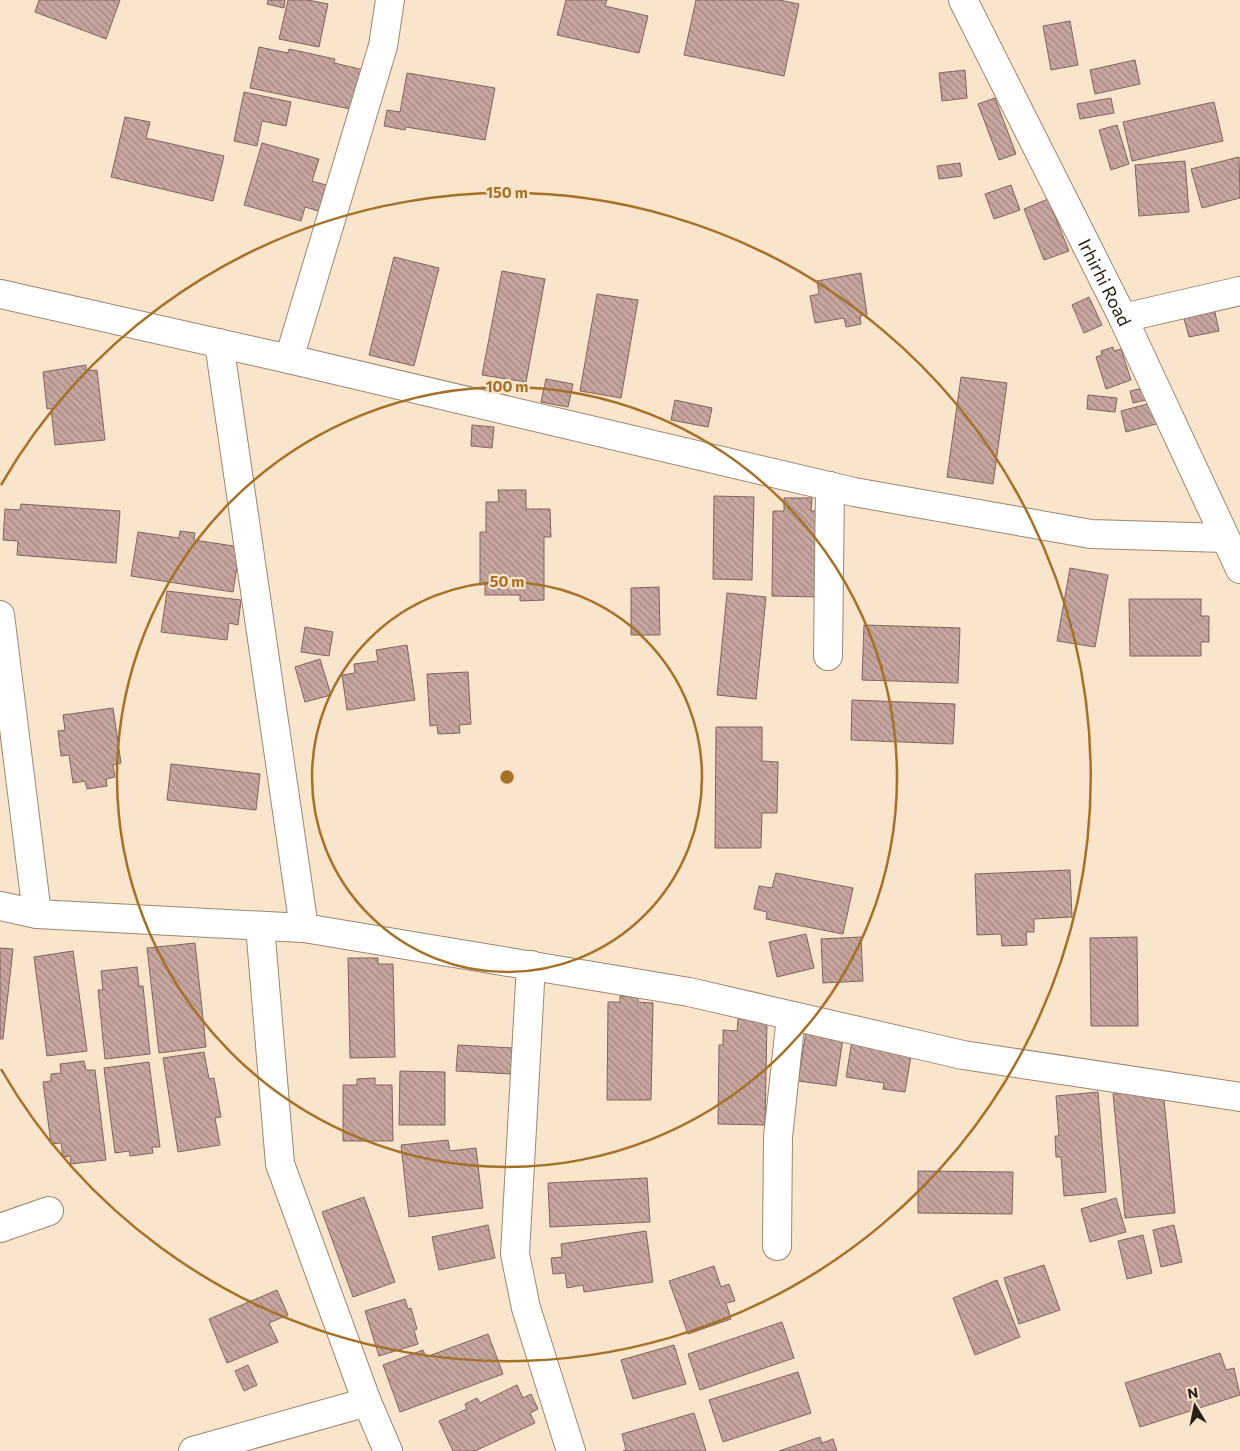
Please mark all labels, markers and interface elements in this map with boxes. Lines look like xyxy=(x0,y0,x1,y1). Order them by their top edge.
text: 150 m xyxy=(486,183,528,201)
street label: Irhirhi Road xyxy=(1074,235,1136,329)
text: 100 m xyxy=(486,377,528,395)
text: 50 m xyxy=(490,572,524,590)
centre of rings xyxy=(498,768,516,786)
north arrow xyxy=(1170,1381,1220,1431)
text: N xyxy=(1186,1383,1199,1402)

